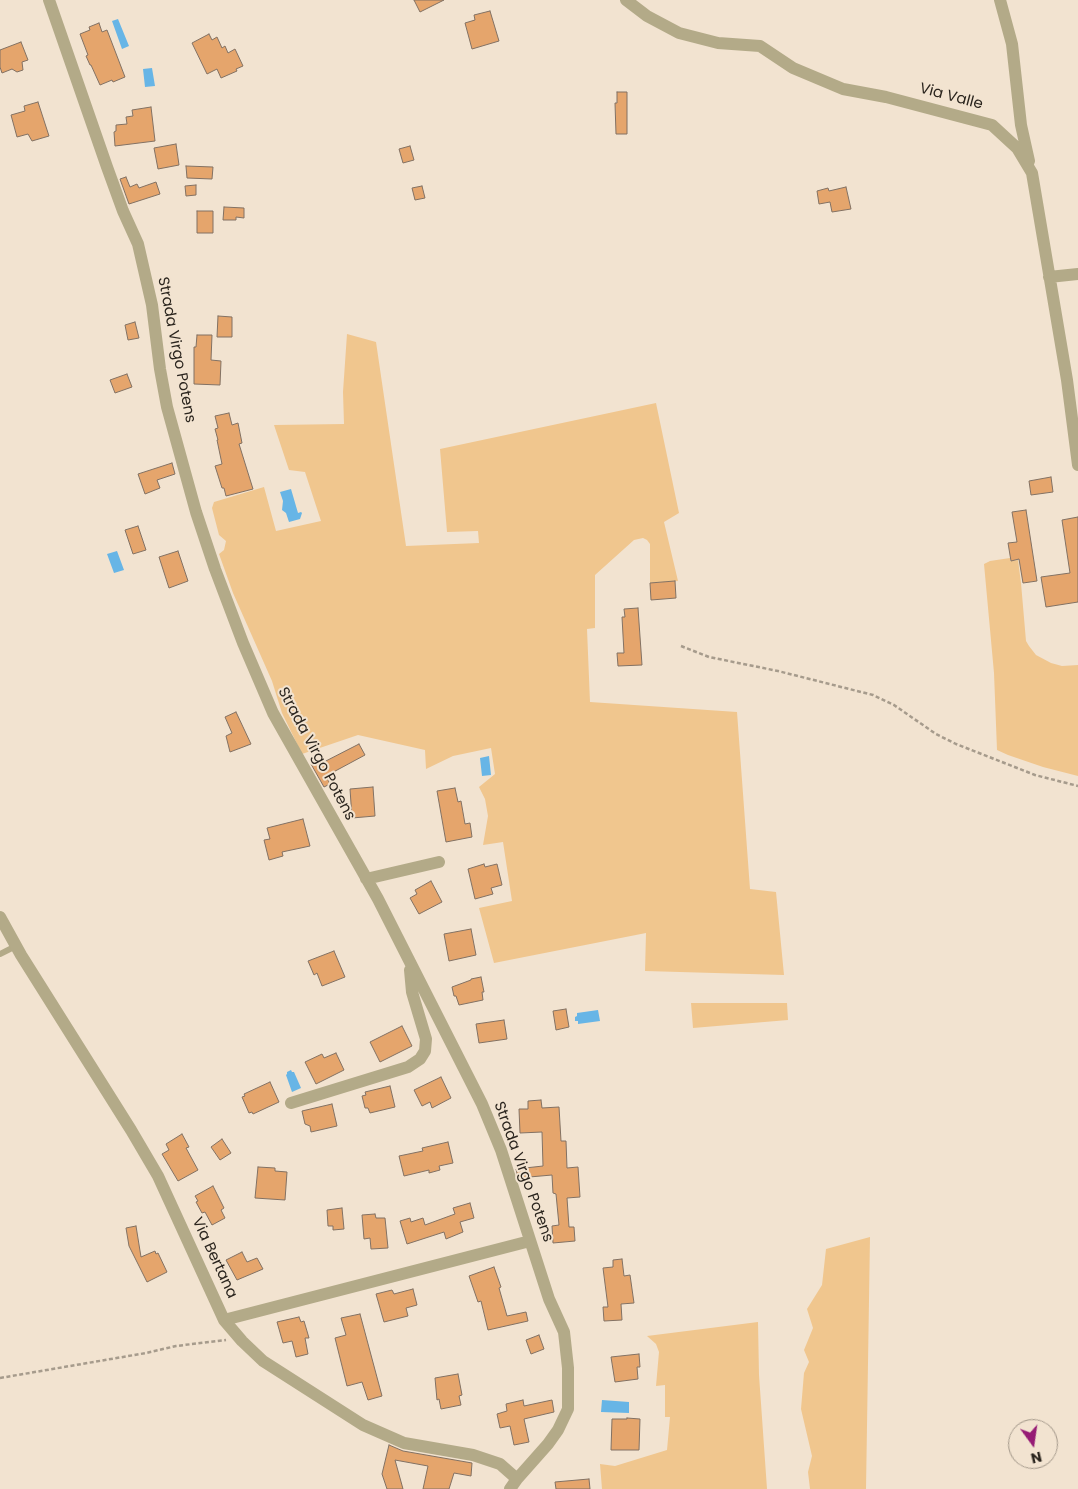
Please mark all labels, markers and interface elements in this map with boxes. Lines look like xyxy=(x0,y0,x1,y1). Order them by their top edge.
street label: Via Valle xyxy=(917,80,985,114)
street label: Strada Virgo Potens xyxy=(153,276,199,424)
street label: Strada Virgo Potens xyxy=(273,684,359,824)
street label: Strada Virgo Potens xyxy=(489,1099,557,1245)
street label: Via Bertana xyxy=(187,1215,241,1301)
north arrow xyxy=(1008,1419,1058,1469)
text: N xyxy=(1029,1447,1044,1469)

